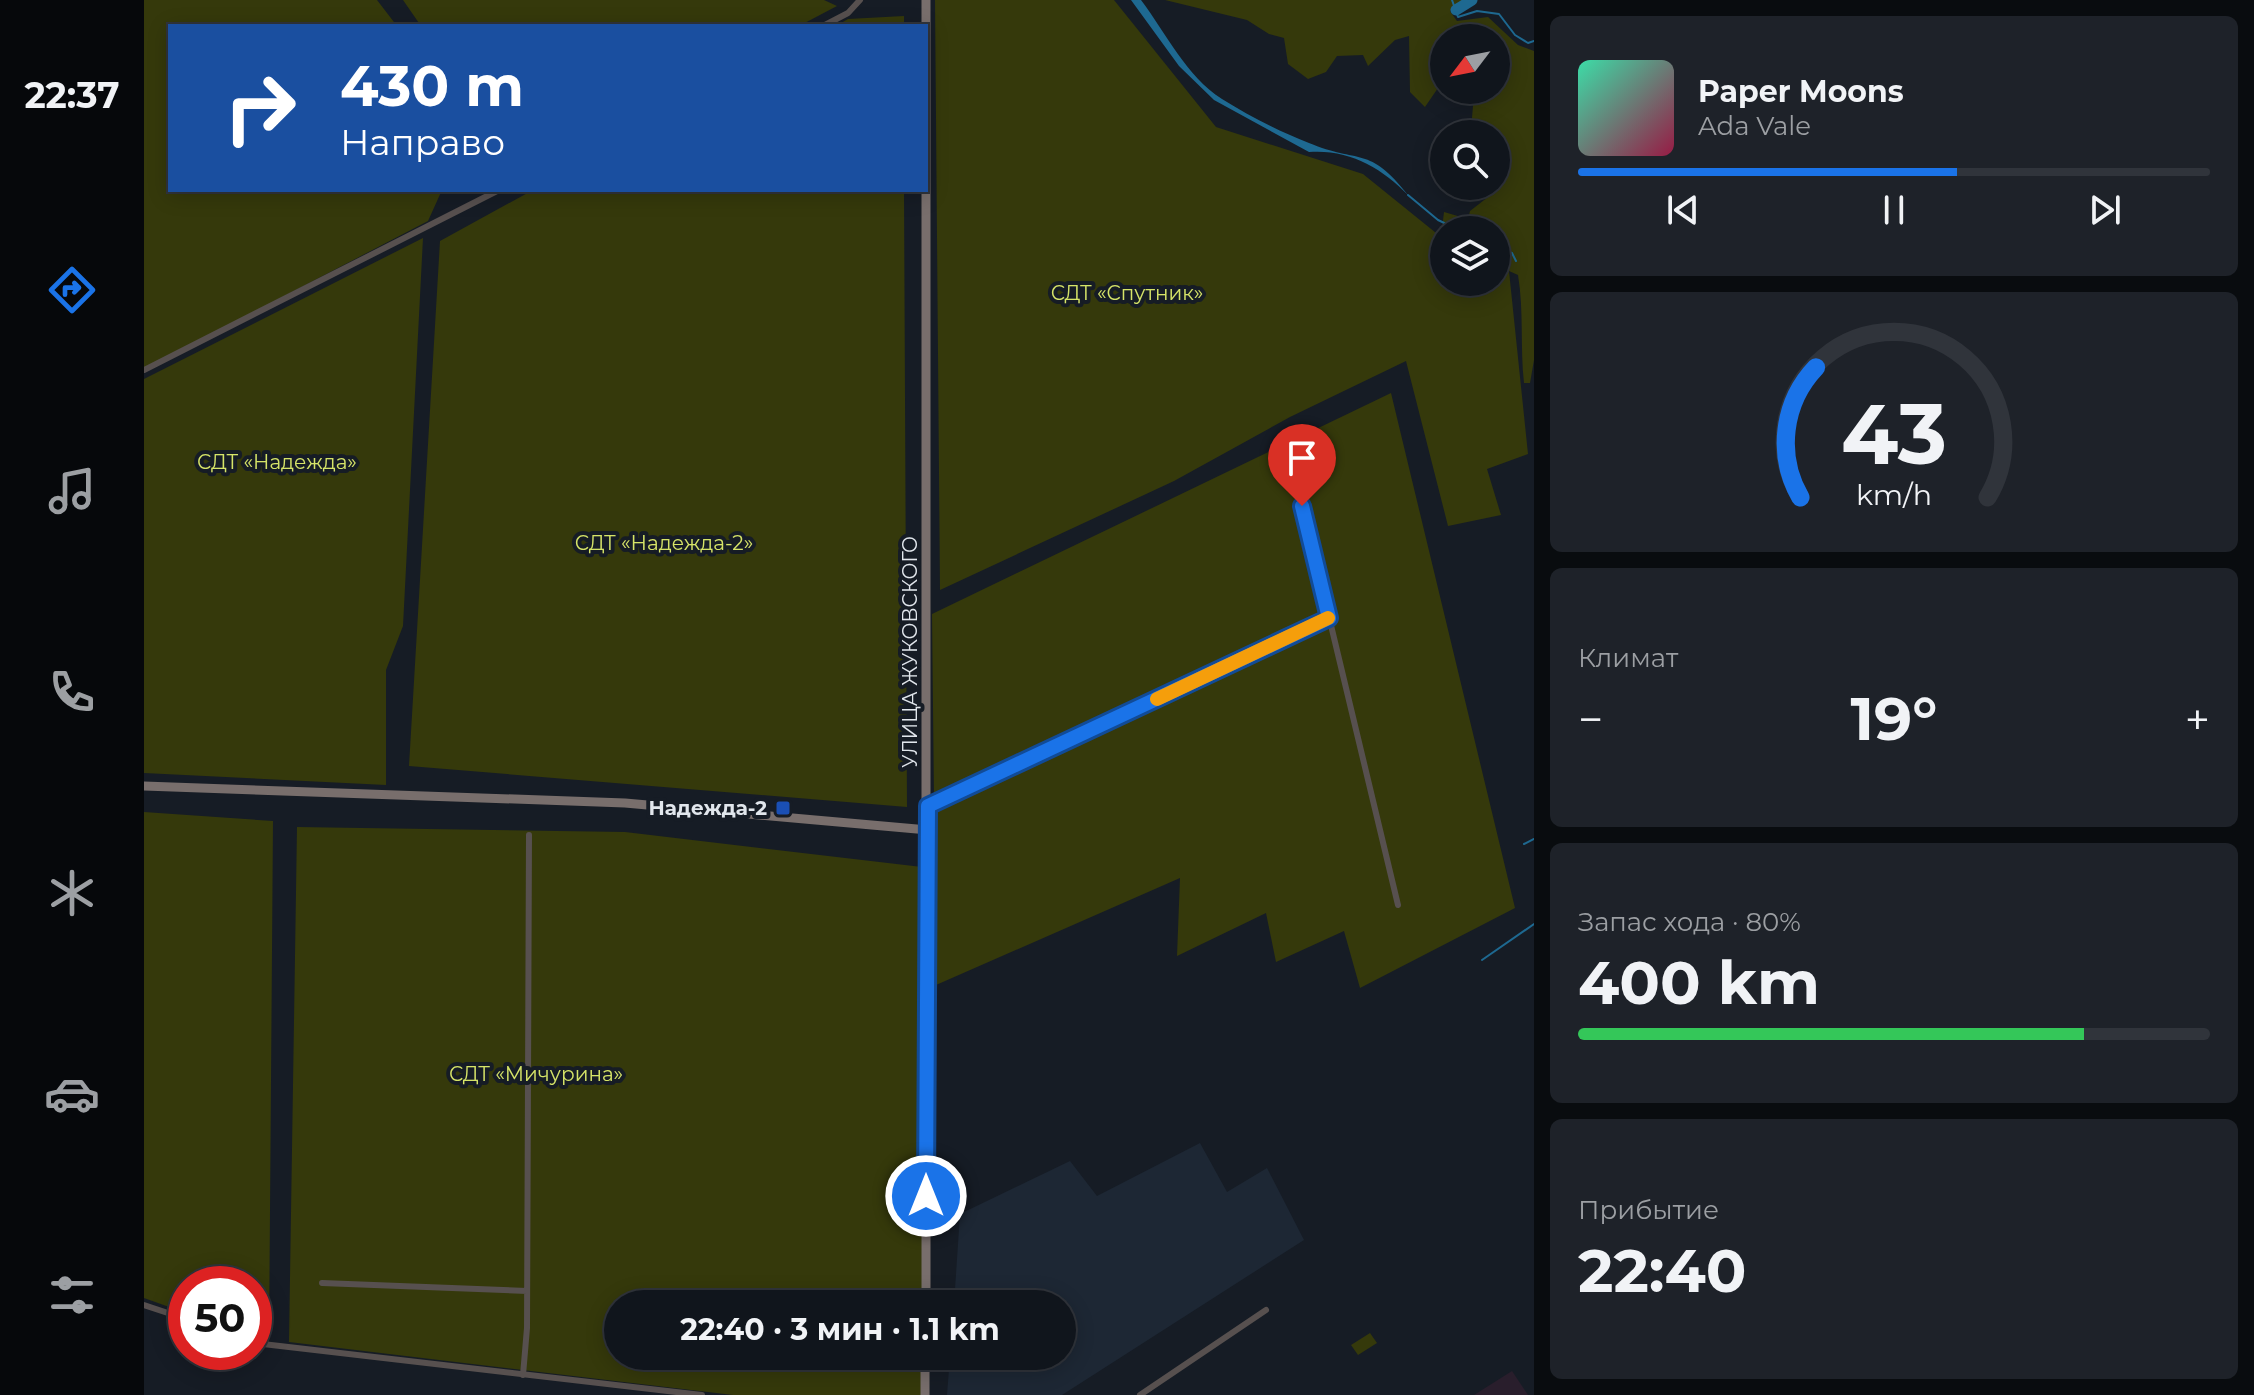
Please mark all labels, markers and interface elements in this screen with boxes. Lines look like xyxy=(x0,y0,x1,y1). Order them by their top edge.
north arrow xyxy=(1430,24,1510,104)
map controls xyxy=(1430,24,1510,296)
text: 430 m xyxy=(340,52,524,120)
icon: right xyxy=(208,56,312,160)
text: 22:37 xyxy=(24,73,120,117)
text: Paper Moons xyxy=(1698,73,1904,110)
text: Ada Vale xyxy=(1698,110,1811,142)
text: Направо xyxy=(340,120,505,164)
button: search xyxy=(1430,120,1510,200)
icon: previous xyxy=(1661,188,1705,232)
icon: pause xyxy=(1872,188,1916,232)
icon: next xyxy=(2083,188,2127,232)
button: layers xyxy=(1430,216,1510,296)
icon: directions xyxy=(44,262,100,318)
park label: СДТ «Спутник» xyxy=(1051,281,1203,305)
text: 43 xyxy=(1841,382,1947,484)
pin xyxy=(1268,424,1336,506)
icon: arrive xyxy=(1280,436,1324,480)
park label: СДТ «Надежда» xyxy=(197,450,357,474)
icon: music xyxy=(44,463,100,519)
text: km/h xyxy=(1856,477,1932,512)
park label: СДТ «Надежда-2» xyxy=(575,531,753,555)
street label: УЛИЦА ЖУКОВСКОГО xyxy=(898,536,922,768)
text: Климат xyxy=(1578,642,1678,674)
icon: phone xyxy=(44,664,100,720)
text: 19° xyxy=(1851,682,1937,755)
text: − xyxy=(1578,692,1603,746)
text: + xyxy=(2185,692,2210,746)
place label: Надежда-2 xyxy=(648,796,767,820)
marker: Надежда-2 xyxy=(774,799,792,817)
icon: climate xyxy=(44,865,100,921)
text: Запас хода · 80% xyxy=(1578,906,1801,938)
text: 400 km xyxy=(1578,946,1820,1019)
park label: СДТ «Мичурина» xyxy=(449,1062,623,1086)
icon: car xyxy=(44,1066,100,1122)
position arrow xyxy=(884,1154,968,1238)
text: Прибытие xyxy=(1578,1194,1719,1226)
text: 22:40 xyxy=(1578,1234,1747,1307)
speed limit sign: 50 xyxy=(168,1266,272,1370)
icon: filters xyxy=(44,1267,100,1323)
text: 22:40 · 3 мин · 1.1 km xyxy=(680,1311,1000,1348)

